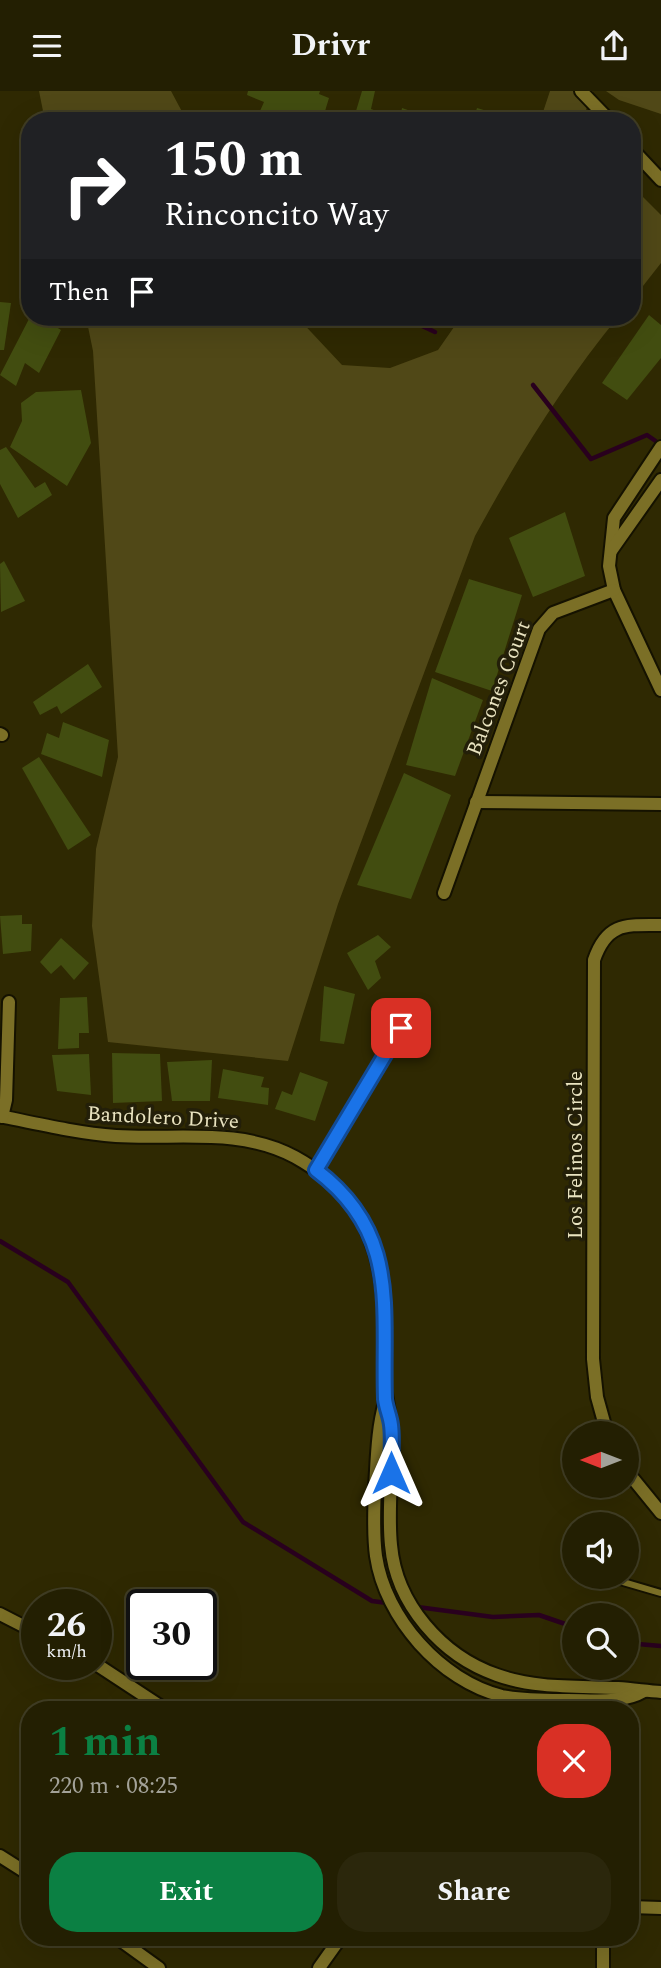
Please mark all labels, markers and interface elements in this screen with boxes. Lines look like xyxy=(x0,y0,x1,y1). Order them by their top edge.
text: Drivr xyxy=(291,21,370,70)
icon: menu xyxy=(28,27,66,65)
icon: share xyxy=(595,27,633,65)
text: 150 m xyxy=(164,123,303,198)
icon: right xyxy=(49,140,140,231)
text: Rinconcito Way xyxy=(164,191,389,240)
text: Then xyxy=(49,272,109,312)
icon: arrive xyxy=(123,273,161,311)
street label: Balcones Court xyxy=(458,616,539,761)
pin xyxy=(371,998,431,1058)
icon: arrive xyxy=(382,1009,420,1047)
street label: Los Felinos Circle xyxy=(560,1071,592,1239)
street label: Bandolero Drive xyxy=(86,1098,240,1138)
north arrow xyxy=(562,1421,639,1498)
map controls xyxy=(562,1421,639,1680)
position arrow xyxy=(354,1436,428,1510)
button: sound xyxy=(562,1512,639,1589)
speed limit sign: 30 xyxy=(126,1589,217,1680)
text: 26 xyxy=(47,1599,86,1652)
button: search xyxy=(562,1603,639,1680)
text: km/h xyxy=(46,1638,87,1665)
text: 1 min xyxy=(49,1711,161,1774)
button: close xyxy=(537,1724,611,1798)
text: 220 m · 08:25 xyxy=(49,1769,178,1804)
button: Exit xyxy=(49,1852,323,1932)
button: Share xyxy=(337,1852,611,1932)

